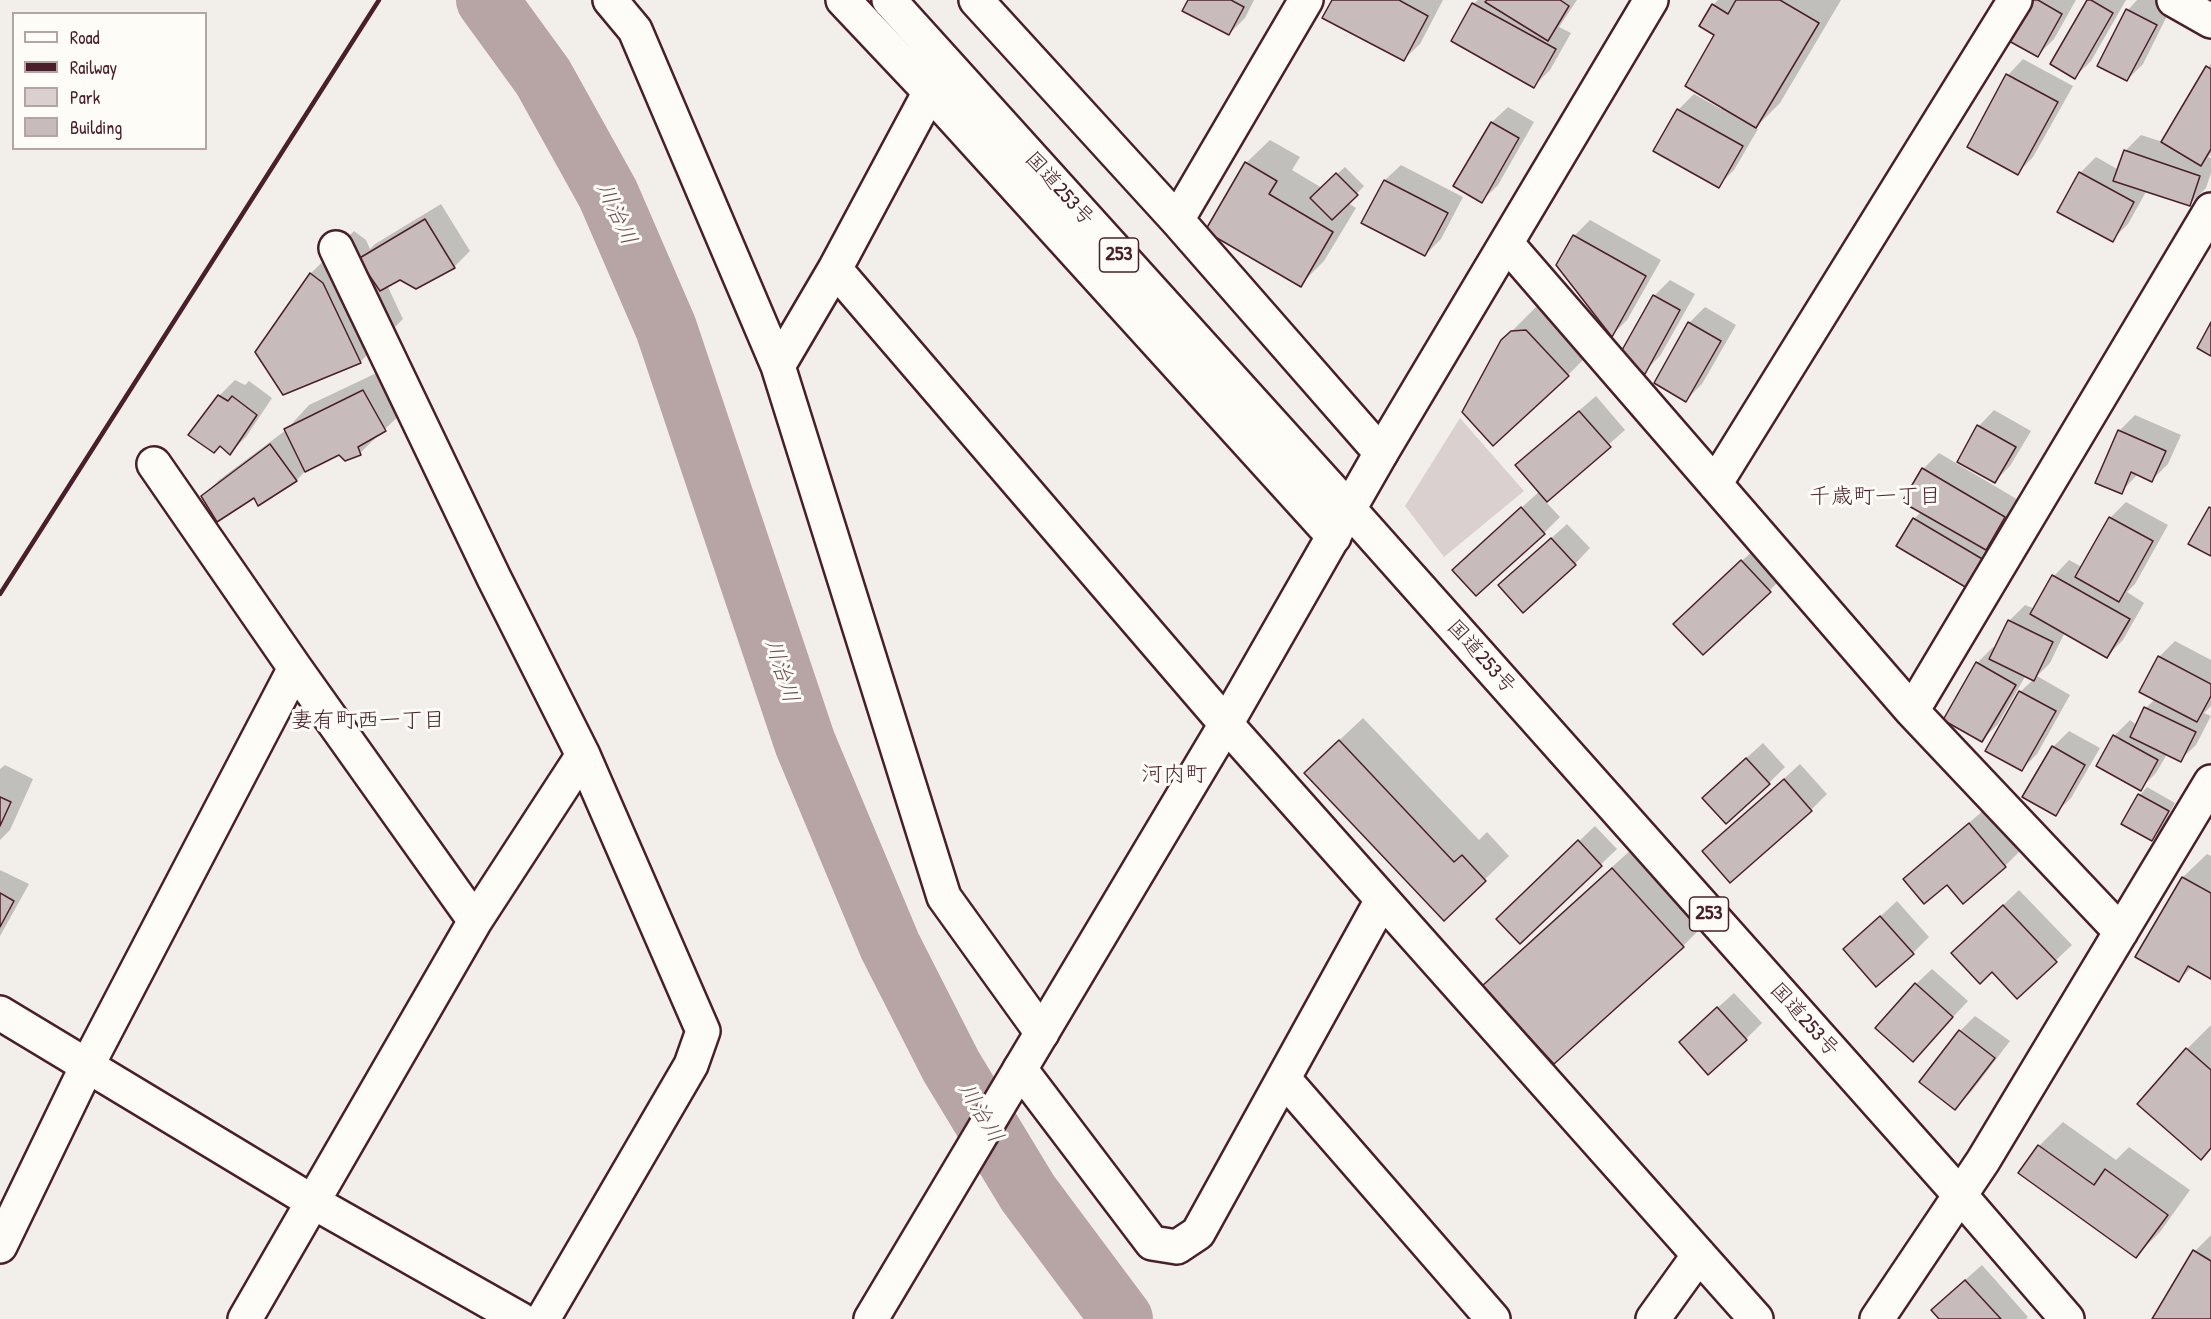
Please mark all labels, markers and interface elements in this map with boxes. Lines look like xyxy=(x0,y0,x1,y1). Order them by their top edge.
legend xyxy=(12,12,207,150)
text: Road xyxy=(70,25,100,50)
text: Railway xyxy=(70,55,117,80)
text: Park xyxy=(70,85,100,110)
text: Building xyxy=(70,115,122,140)
street label: 国道253号 xyxy=(1019,147,1099,231)
water label: 川治川 xyxy=(590,179,642,249)
road number: 253 xyxy=(1100,238,1138,272)
district label: 千歳町一丁目 xyxy=(1809,484,1941,510)
street label: 国道253号 xyxy=(1441,615,1521,699)
water label: 川治川 xyxy=(758,636,804,706)
district label: 妻有町西一丁目 xyxy=(291,708,445,734)
district label: 河内町 xyxy=(1141,762,1207,788)
road number: 253 xyxy=(1690,897,1728,931)
street label: 国道253号 xyxy=(1764,978,1844,1062)
water label: 川治川 xyxy=(952,1078,1008,1148)

